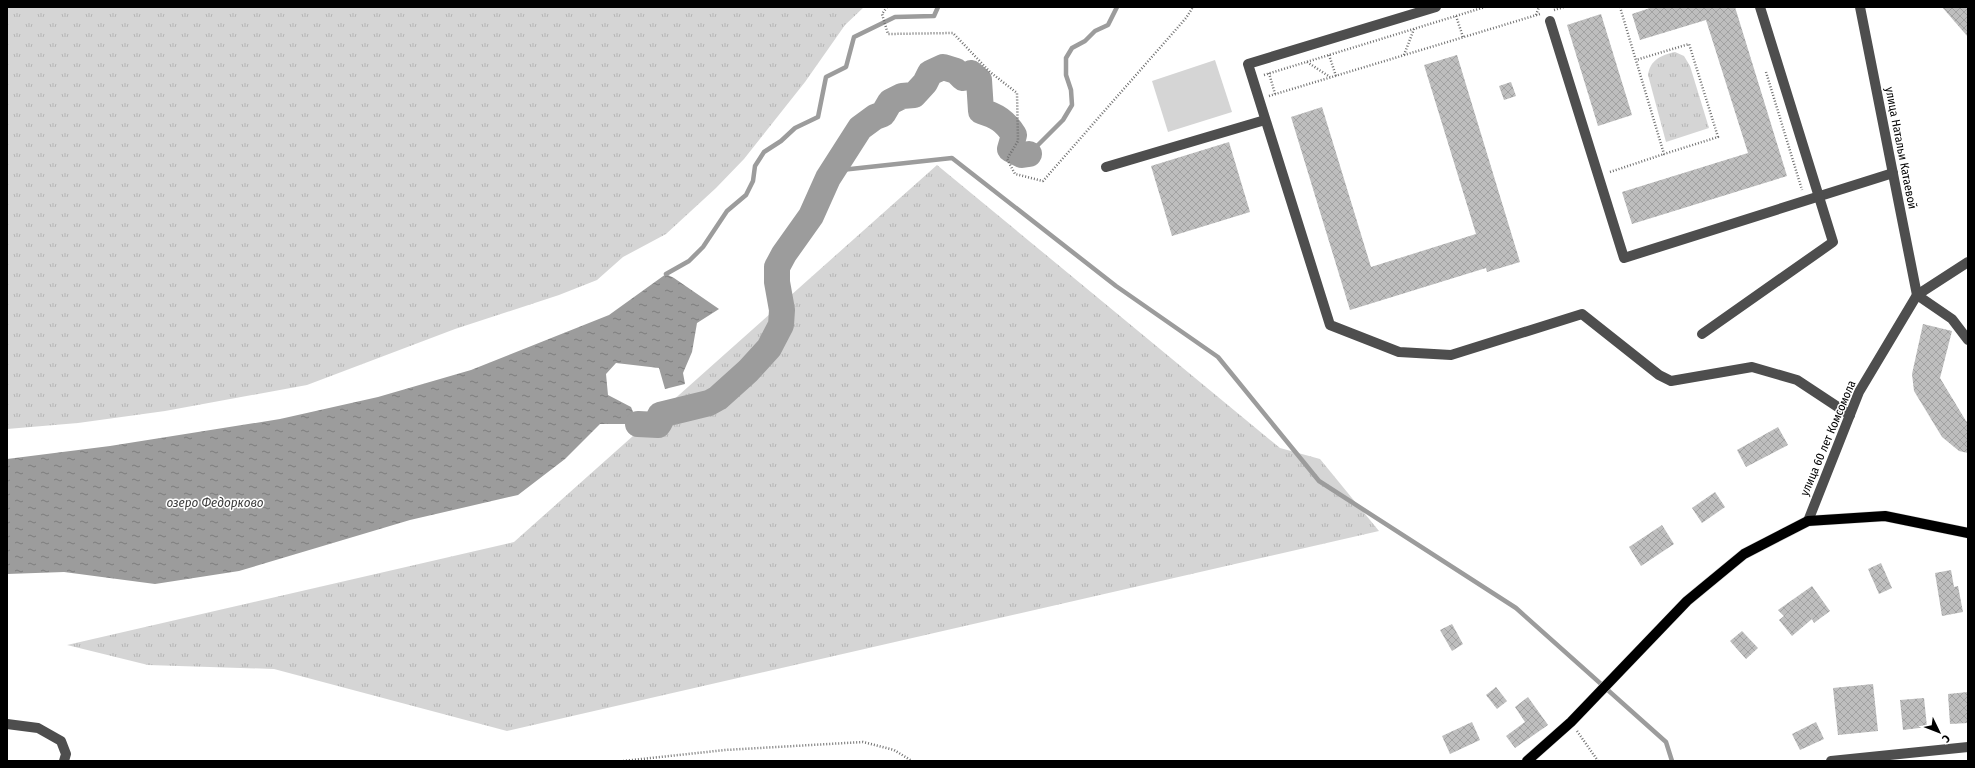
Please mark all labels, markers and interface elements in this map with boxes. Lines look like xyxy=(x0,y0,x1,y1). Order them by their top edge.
street label: улица Натальи Катаевой xyxy=(1882,86,1920,210)
street label: улица 60 лет Комсомола xyxy=(1797,378,1859,498)
water label: озеро Федорково xyxy=(166,495,264,510)
north arrow xyxy=(1919,712,1959,752)
text: С xyxy=(1939,732,1953,745)

